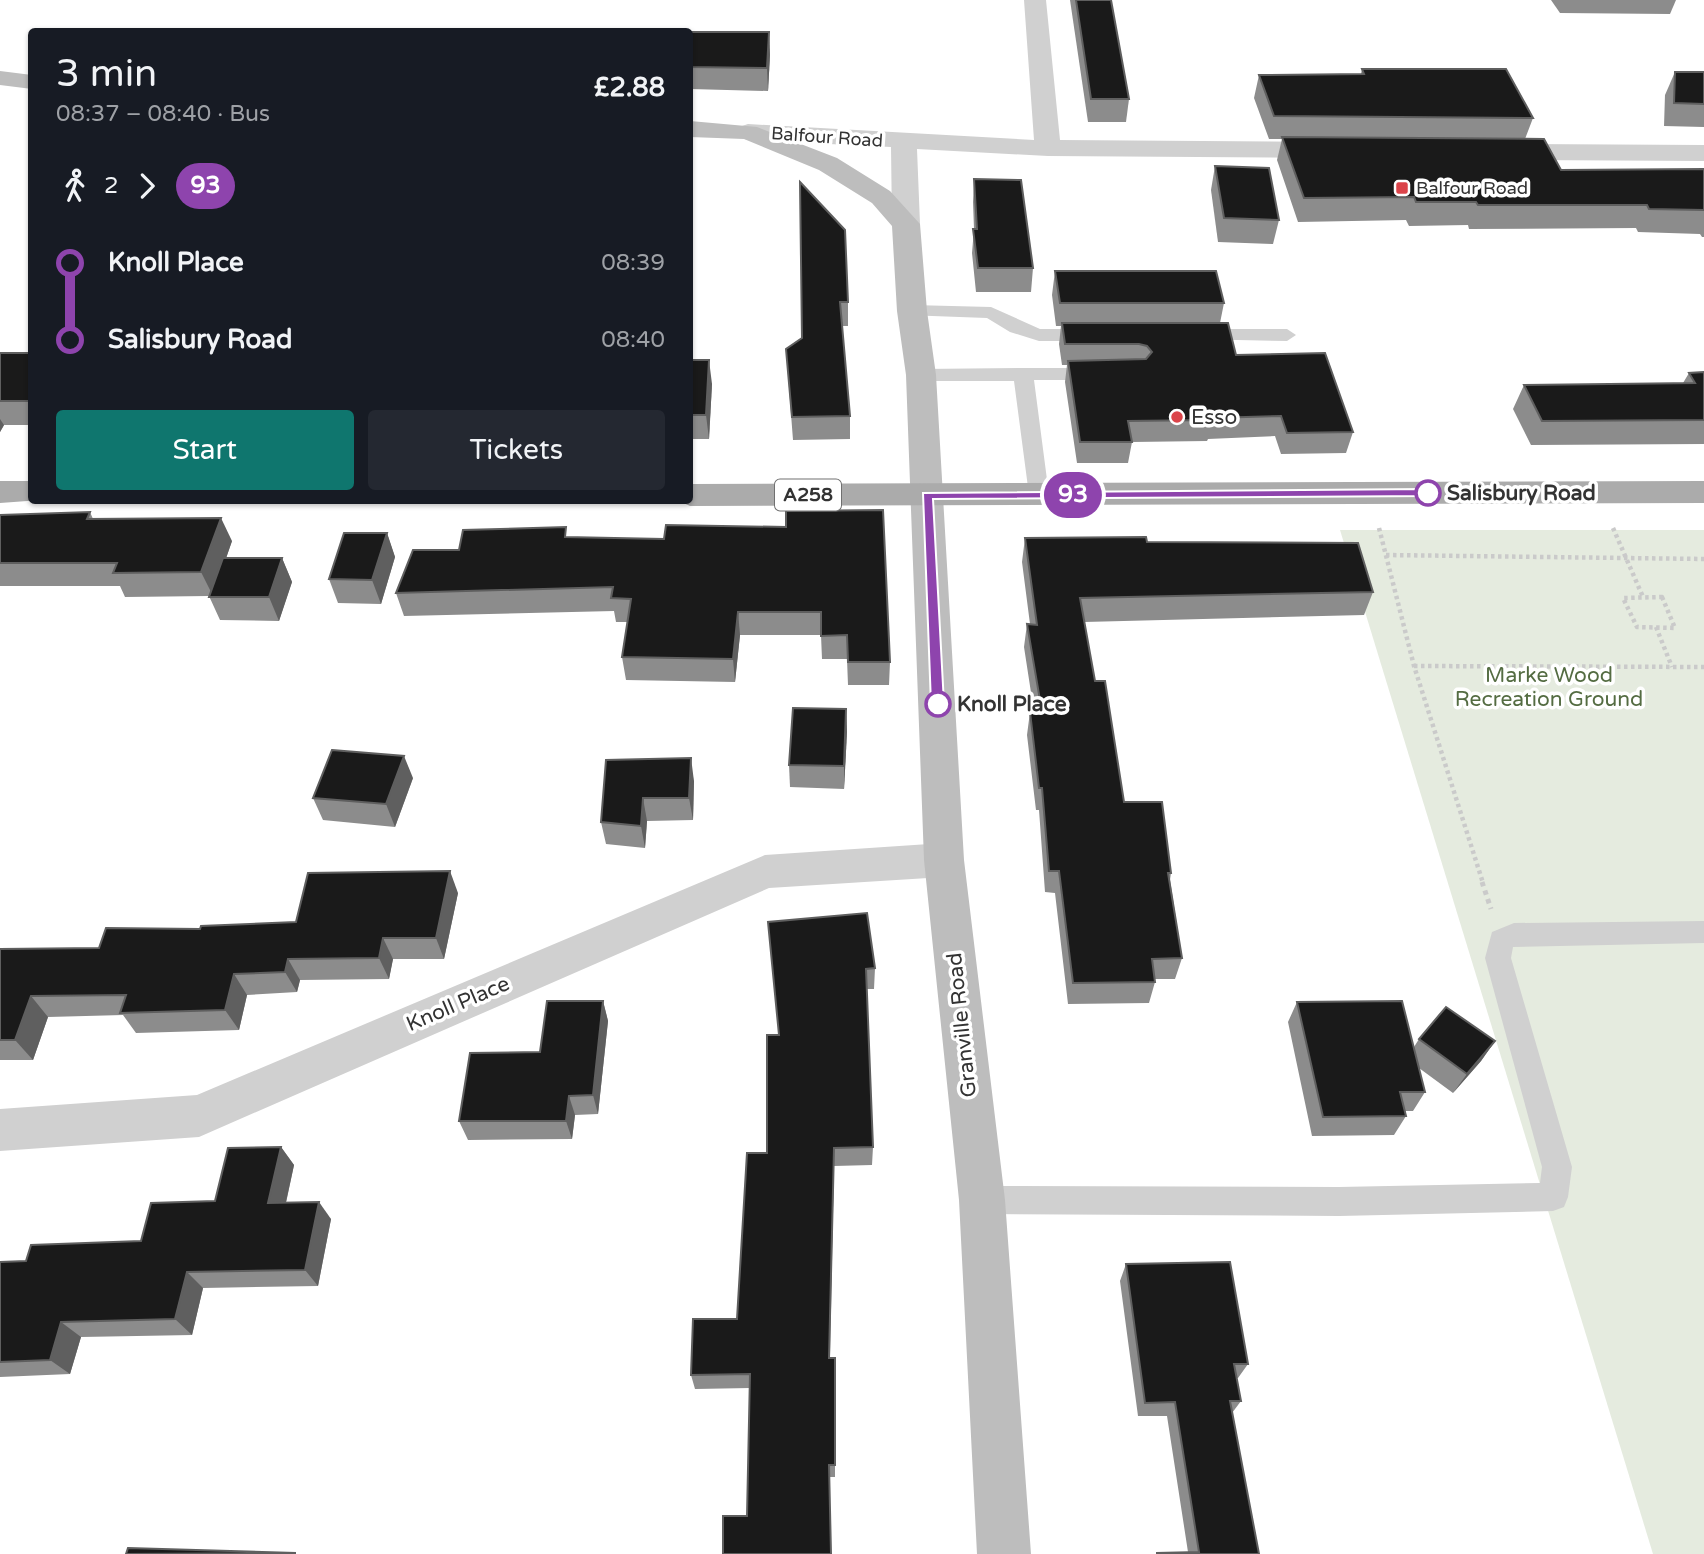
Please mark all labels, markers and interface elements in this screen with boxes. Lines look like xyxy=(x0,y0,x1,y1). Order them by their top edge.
text: 3 min xyxy=(56,51,157,97)
text: £2.88 xyxy=(594,72,665,103)
text: 08:37 – 08:40 · Bus xyxy=(56,100,270,128)
street label: Balfour Road xyxy=(770,122,884,152)
icon: walk xyxy=(56,167,94,205)
icon: forward xyxy=(128,167,166,205)
text: 93 xyxy=(190,171,221,200)
text: 2 xyxy=(104,172,118,200)
place label: Balfour Road xyxy=(1416,177,1528,199)
marker: Balfour Road xyxy=(1394,180,1410,196)
text: Knoll Place xyxy=(108,247,244,278)
text: 08:39 xyxy=(601,249,665,277)
text: Salisbury Road xyxy=(108,324,292,355)
text: 08:40 xyxy=(601,326,665,354)
place label: Esso xyxy=(1191,405,1237,430)
marker: Esso xyxy=(1169,409,1185,425)
button: Start xyxy=(56,410,354,490)
button: Tickets xyxy=(368,410,665,490)
line badge: 93 xyxy=(1042,472,1104,518)
road number: A258 xyxy=(775,480,841,510)
text: 93 xyxy=(1058,480,1088,509)
marker: Salisbury Road xyxy=(1415,480,1441,506)
place label: Salisbury Road xyxy=(1447,481,1596,506)
park label: Marke Wood Recreation Ground xyxy=(1455,663,1643,712)
marker: Knoll Place xyxy=(925,691,951,717)
place label: Knoll Place xyxy=(957,692,1067,717)
street label: Granville Road xyxy=(942,951,982,1099)
street label: Knoll Place xyxy=(403,971,513,1037)

